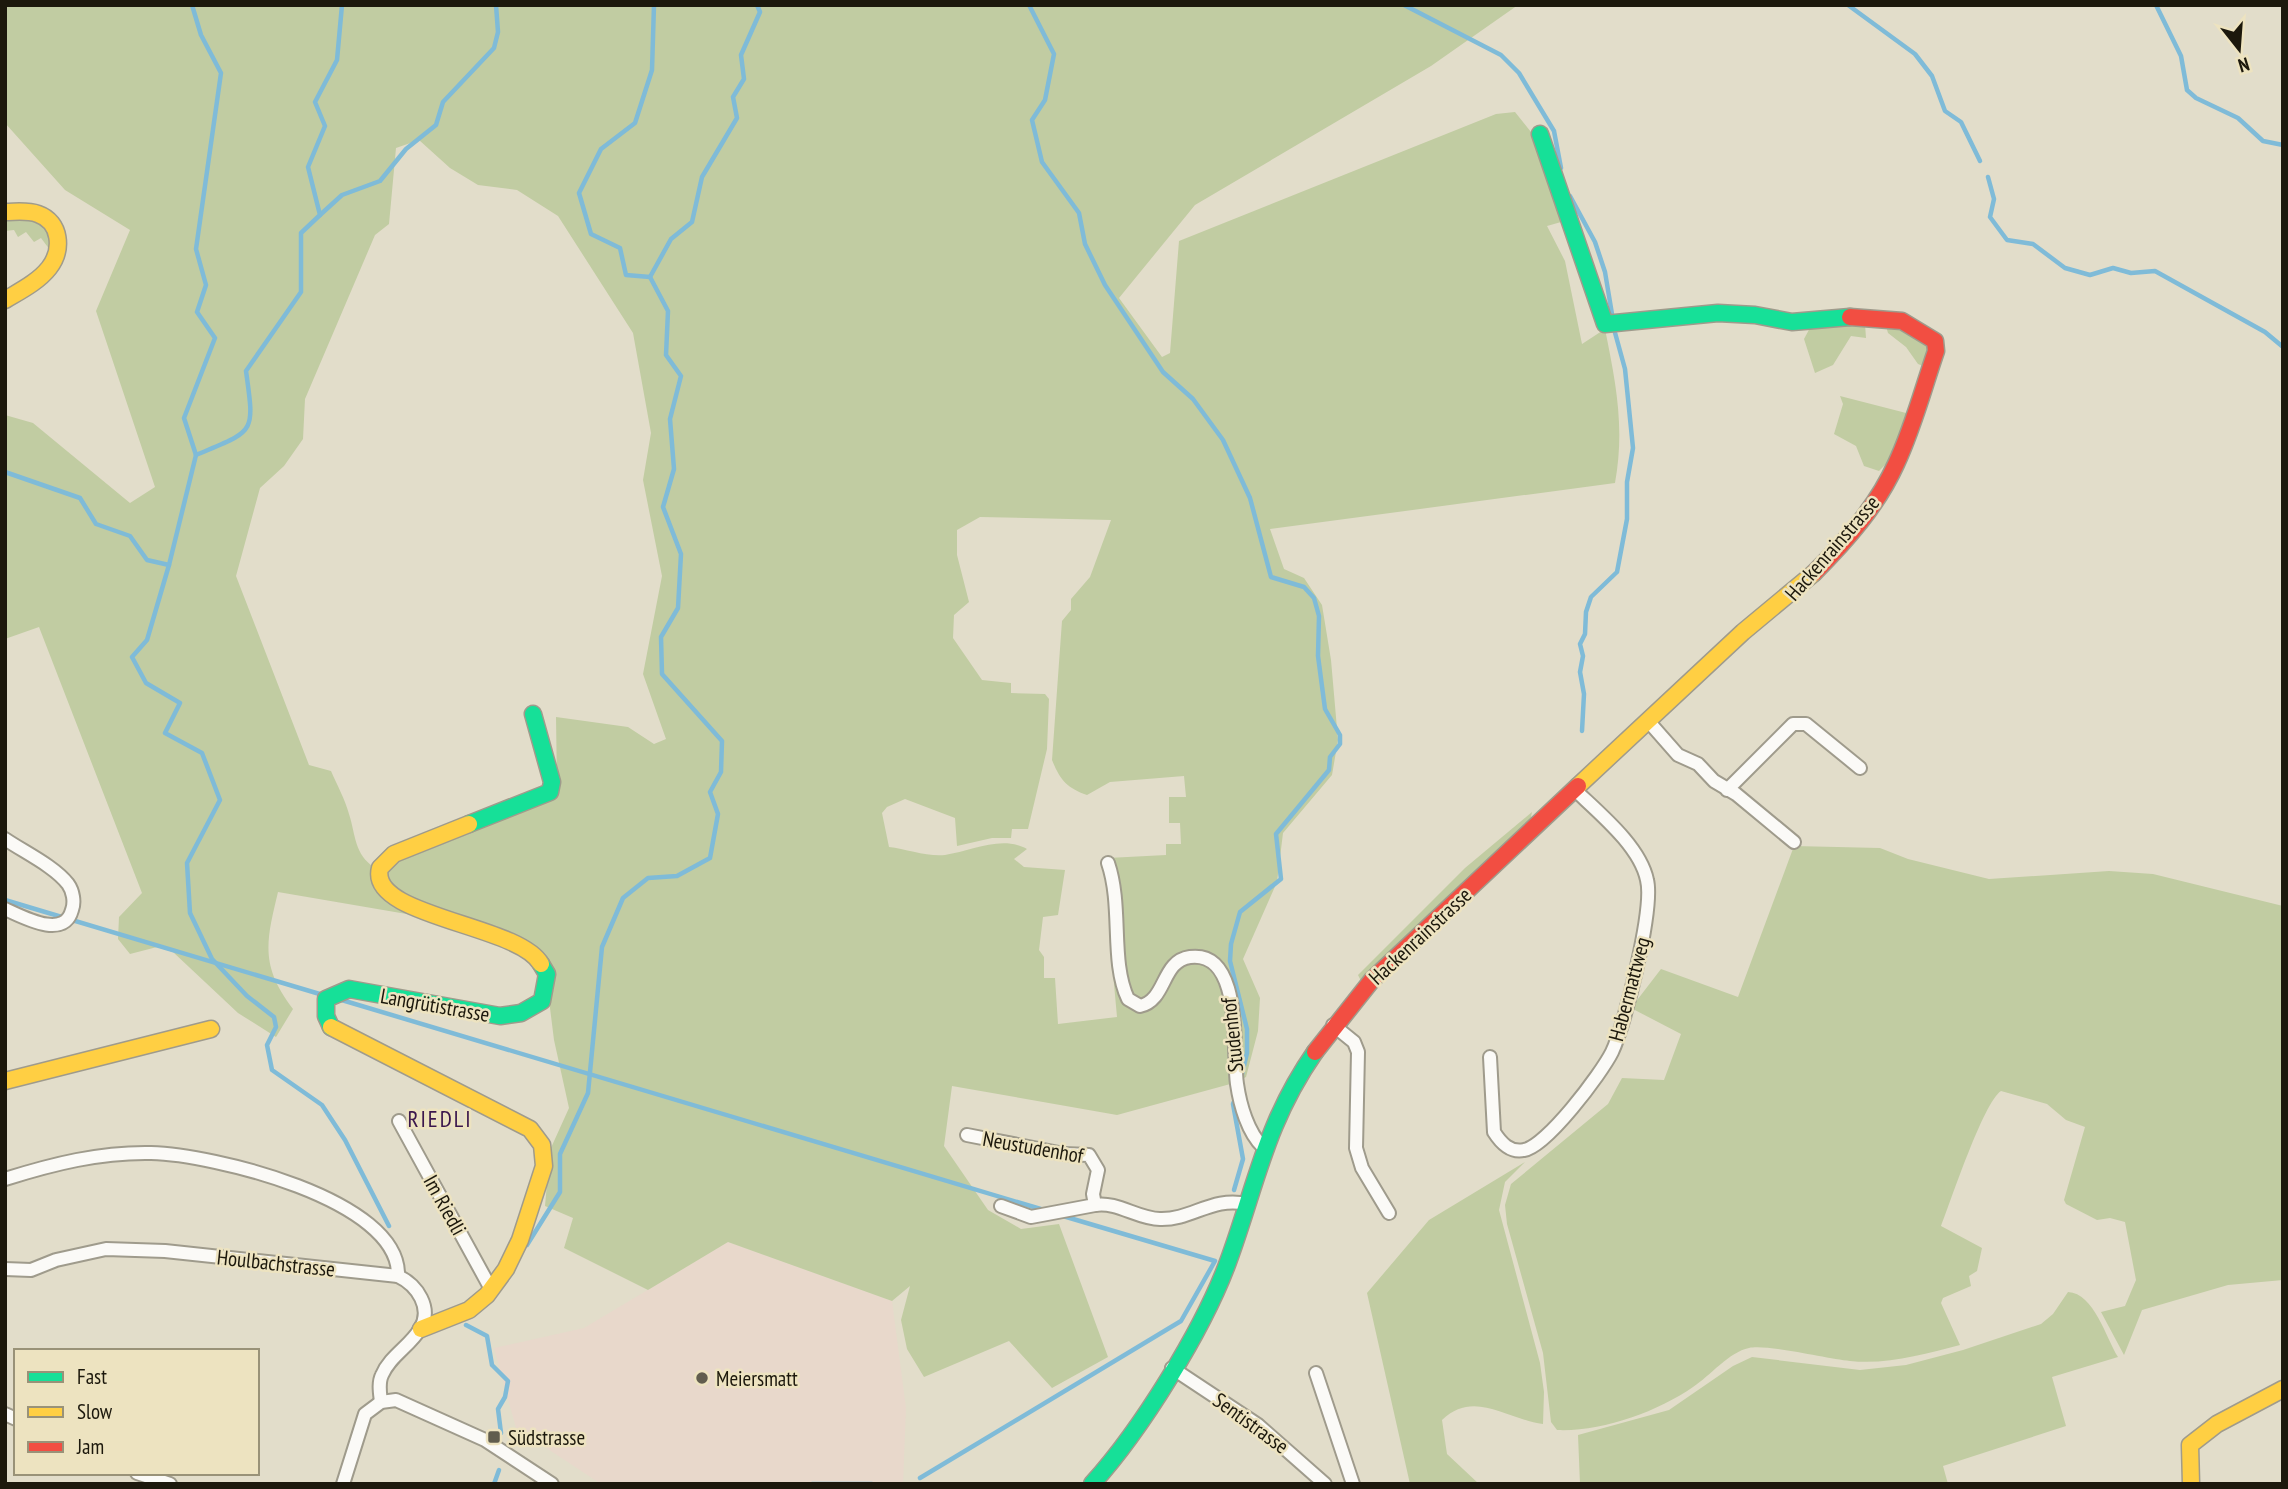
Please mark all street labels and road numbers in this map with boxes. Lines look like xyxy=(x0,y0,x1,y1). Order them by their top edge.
street label: Hackenrainstrasse xyxy=(1779,490,1885,606)
street label: Hackenrainstrasse xyxy=(1363,882,1477,990)
street label: Habermattweg xyxy=(1602,934,1656,1044)
street label: Langrütistrasse xyxy=(378,982,492,1028)
street label: Studenhof xyxy=(1215,996,1249,1073)
street label: Neustudenhof xyxy=(981,1125,1086,1169)
street label: Im Riedli xyxy=(417,1170,473,1240)
street label: Houlbachstrasse xyxy=(216,1243,336,1283)
street label: Sentistrasse xyxy=(1208,1386,1294,1460)

